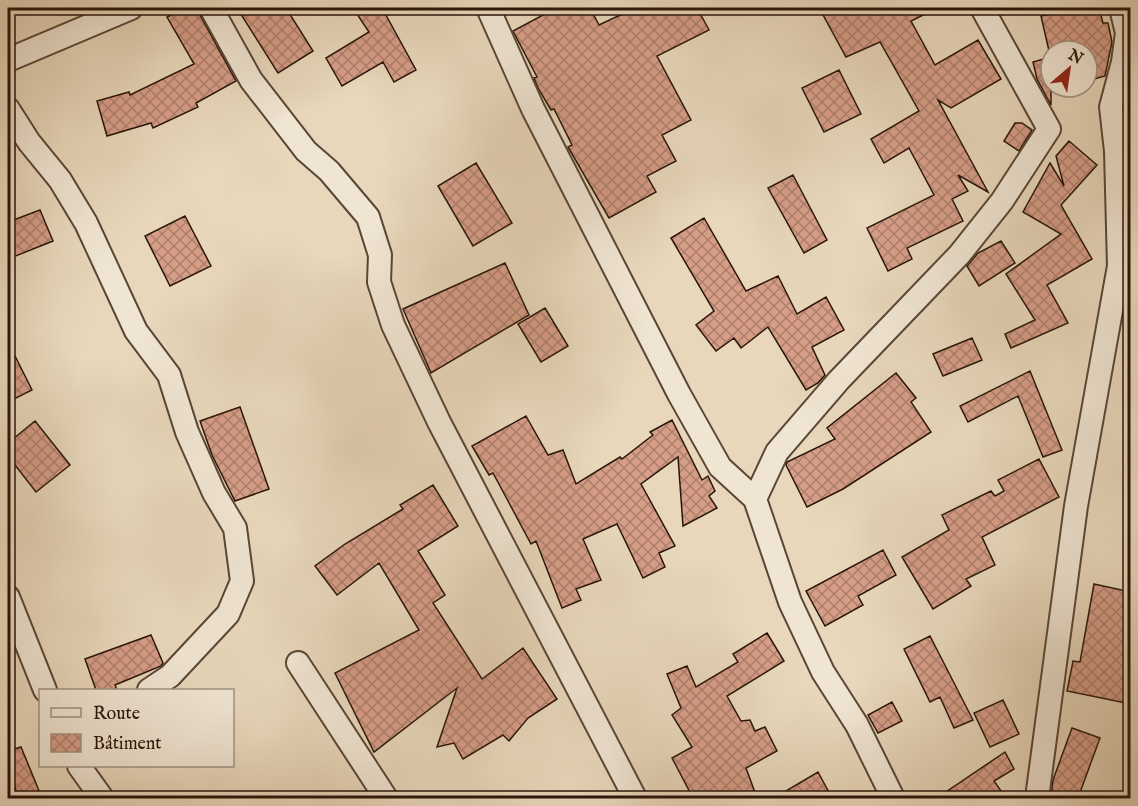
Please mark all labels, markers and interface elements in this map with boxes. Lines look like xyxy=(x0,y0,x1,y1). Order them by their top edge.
north arrow xyxy=(1039,39,1099,99)
text: N xyxy=(1064,45,1086,70)
legend xyxy=(39,689,234,767)
text: Route xyxy=(93,703,140,726)
text: Bâtiment xyxy=(93,733,162,756)

